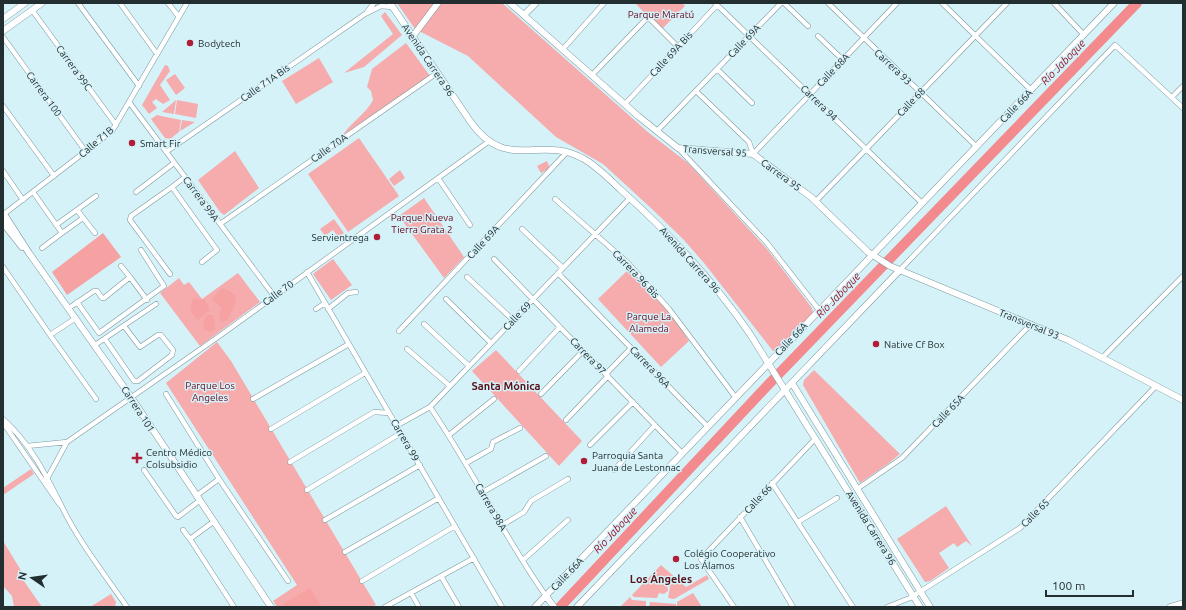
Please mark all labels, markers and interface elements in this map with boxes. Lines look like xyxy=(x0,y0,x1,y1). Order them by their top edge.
park label: Parque Maratú xyxy=(628,9,694,20)
street label: Avenida Carrera 96 xyxy=(400,22,457,99)
street label: Calle 69A xyxy=(725,22,763,60)
street label: Calle 69A Bis xyxy=(647,29,695,79)
water label: Río Jaboque xyxy=(1038,36,1088,87)
marker: Bodytech xyxy=(185,38,195,48)
place label: Bodytech xyxy=(198,38,241,49)
street label: Carrera 99C xyxy=(54,43,94,93)
street label: Carrera 93 xyxy=(872,47,914,87)
street label: Calle 68A xyxy=(814,51,852,89)
street label: Calle 71A Bis xyxy=(238,62,292,104)
street label: Carrera 100 xyxy=(24,70,64,119)
street label: Carrera 94 xyxy=(798,83,840,123)
street label: Calle 68 xyxy=(895,85,928,119)
street label: Calle 66A xyxy=(997,87,1035,125)
street label: Calle 71B xyxy=(76,124,116,160)
street label: Calle 70A xyxy=(309,131,350,165)
marker: Smart Fir xyxy=(127,138,137,148)
place label: Smart Fir xyxy=(140,138,181,149)
street label: Transversal 95 xyxy=(683,143,747,159)
street label: Carrera 95 xyxy=(759,157,803,193)
street label: Carrera 99A xyxy=(181,174,222,224)
park label: Parque Nueva Tierra Grata 2 xyxy=(391,212,453,235)
street label: Calle 69A xyxy=(465,222,502,261)
street label: Avenida Carrera 96 xyxy=(657,225,723,296)
place label: Servientrega xyxy=(312,232,369,243)
marker: Servientrega xyxy=(372,232,382,242)
street label: Carrera 96 Bis xyxy=(610,248,662,300)
water label: Río Jaboque xyxy=(813,269,863,320)
street label: Calle 70 xyxy=(260,278,296,308)
street label: Calle 69 xyxy=(501,299,533,333)
street label: Transversal 93 xyxy=(997,307,1061,341)
park label: Parque La Alameda xyxy=(627,311,671,334)
street label: Calle 66A xyxy=(772,320,810,358)
street label: Carrera 97 xyxy=(568,335,608,377)
marker: Native Cf Box xyxy=(871,339,881,349)
place label: Native Cf Box xyxy=(884,339,945,350)
street label: Carrera 96A xyxy=(628,344,673,390)
park label: Parque Los Angeles xyxy=(185,380,235,403)
district label: Santa Mónica xyxy=(472,380,541,392)
street label: Carrera 101 xyxy=(119,384,157,434)
street label: Calle 65A xyxy=(929,392,967,430)
street label: Carrera 99 xyxy=(389,417,421,463)
place label: Centro Médico Colsubsidio xyxy=(146,447,212,470)
place label: Parroquia Santa Juana de Lestonnac xyxy=(592,450,681,473)
marker: Centro Médico Colsubsidio xyxy=(131,452,143,464)
marker: Parroquia Santa Juana de Lestonnac xyxy=(579,456,589,466)
street label: Carrera 98A xyxy=(473,481,509,533)
street label: Calle 66 xyxy=(742,482,774,516)
street label: Avenida Carrera 96 xyxy=(844,489,898,567)
street label: Calle 65 xyxy=(1019,497,1051,529)
water label: Río Jaboque xyxy=(591,504,640,555)
place label: Colégio Cooperativo Los Álamos xyxy=(684,548,776,571)
marker: Colégio Cooperativo Los Álamos xyxy=(671,554,681,564)
street label: Calle 66A xyxy=(548,555,586,593)
north arrow xyxy=(12,558,52,598)
text: N xyxy=(15,570,29,581)
district label: Los Ángeles xyxy=(630,572,692,585)
scale bar xyxy=(1046,572,1133,598)
text: 100 m xyxy=(1052,579,1085,592)

